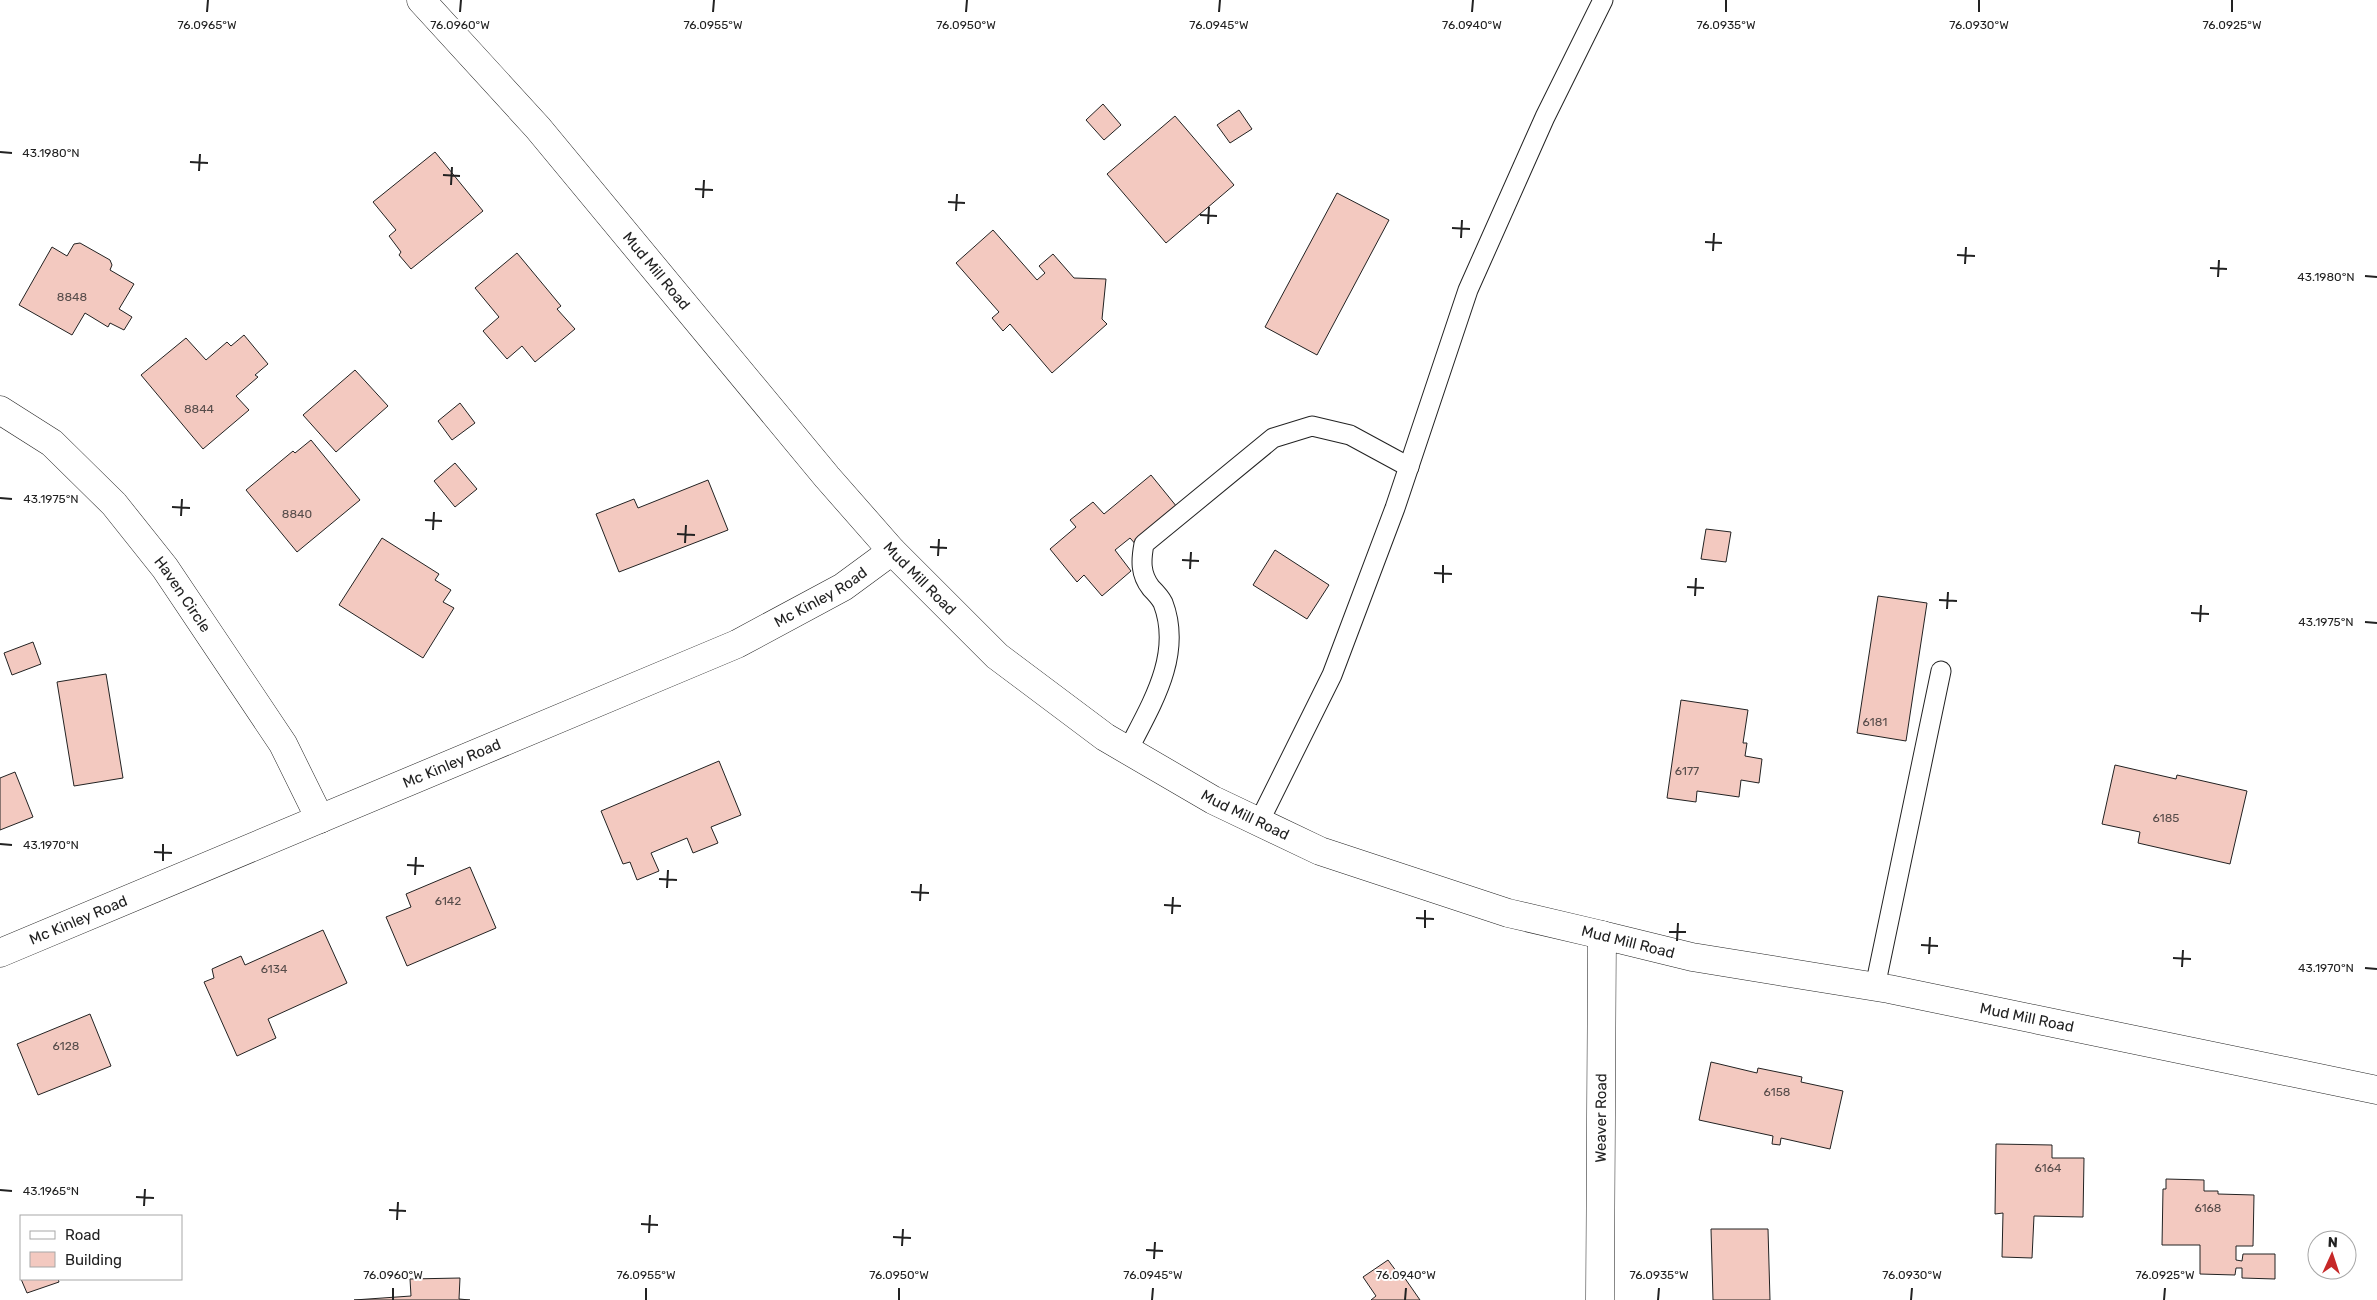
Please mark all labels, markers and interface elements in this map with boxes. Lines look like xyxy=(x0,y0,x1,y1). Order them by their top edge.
text: 76.0965°W xyxy=(177,18,237,32)
text: 76.0960°W xyxy=(430,18,490,32)
text: 76.0955°W xyxy=(683,18,743,32)
text: 76.0950°W xyxy=(936,18,996,32)
text: 76.0945°W xyxy=(1189,18,1249,32)
text: 76.0940°W xyxy=(1442,18,1502,32)
text: 76.0935°W xyxy=(1696,18,1756,32)
text: 76.0930°W xyxy=(1949,18,2009,32)
text: 76.0925°W xyxy=(2202,18,2262,32)
text: 43.1980°N xyxy=(22,146,80,160)
street label: Mud Mill Road xyxy=(619,228,694,314)
text: 43.1980°N xyxy=(2297,270,2355,284)
house number: 8848 xyxy=(57,290,87,304)
house number: 8844 xyxy=(184,402,215,416)
text: 43.1975°N xyxy=(23,492,79,506)
house number: 8840 xyxy=(282,507,312,521)
street label: Mud Mill Road xyxy=(879,538,960,619)
street label: Haven Circle xyxy=(150,553,214,636)
street label: Mc Kinley Road xyxy=(771,563,871,631)
text: 43.1975°N xyxy=(2298,615,2354,629)
house number: 6181 xyxy=(1863,715,1887,729)
street label: Mc Kinley Road xyxy=(400,735,504,792)
house number: 6177 xyxy=(1675,764,1699,778)
street label: Mud Mill Road xyxy=(1198,786,1292,844)
house number: 6185 xyxy=(2153,811,2179,825)
text: 43.1970°N xyxy=(23,838,79,852)
street label: Mc Kinley Road xyxy=(27,892,130,949)
house number: 6142 xyxy=(435,894,461,908)
street label: Mud Mill Road xyxy=(1579,922,1677,962)
text: 43.1970°N xyxy=(2298,961,2354,975)
house number: 6134 xyxy=(261,962,288,976)
street label: Mud Mill Road xyxy=(1978,999,2076,1036)
house number: 6128 xyxy=(53,1039,79,1053)
street label: Weaver Road xyxy=(1592,1073,1610,1163)
house number: 6158 xyxy=(1764,1085,1790,1099)
house number: 6164 xyxy=(2035,1161,2062,1175)
text: 43.1965°N xyxy=(23,1184,79,1198)
house number: 6168 xyxy=(2195,1201,2221,1215)
legend xyxy=(20,1215,182,1280)
text: Road xyxy=(65,1226,101,1244)
north arrow xyxy=(2307,1230,2357,1280)
text: N xyxy=(2327,1234,2338,1251)
text: Building xyxy=(65,1251,122,1269)
text: 76.0960°W xyxy=(363,1268,423,1282)
text: 76.0955°W xyxy=(616,1268,676,1282)
text: 76.0950°W xyxy=(869,1268,929,1282)
text: 76.0945°W xyxy=(1123,1268,1183,1282)
text: 76.0940°W xyxy=(1376,1268,1436,1282)
text: 76.0935°W xyxy=(1629,1268,1689,1282)
text: 76.0930°W xyxy=(1882,1268,1942,1282)
text: 76.0925°W xyxy=(2135,1268,2195,1282)

